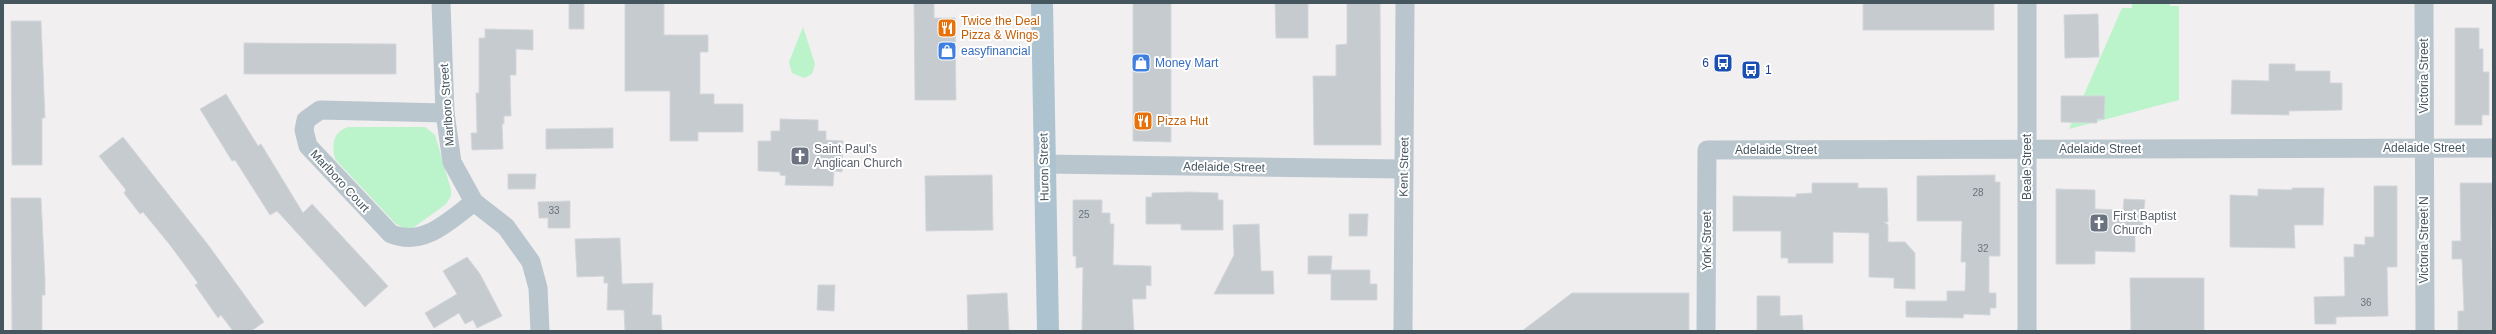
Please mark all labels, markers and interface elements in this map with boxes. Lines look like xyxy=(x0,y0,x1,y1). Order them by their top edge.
place label: Twice the Deal Pizza & Wings xyxy=(961,14,1040,42)
restaurant icon: Twice the Deal Pizza & Wings xyxy=(936,17,958,39)
street label: Victoria Street xyxy=(2417,38,2431,114)
shop icon: easyfinancial xyxy=(936,40,958,62)
place label: easyfinancial xyxy=(961,44,1030,58)
shop icon: Money Mart xyxy=(1130,52,1152,74)
bus stop icon: 6 xyxy=(1712,52,1734,74)
place label: Money Mart xyxy=(1155,56,1219,70)
place label: 6 xyxy=(1702,56,1709,70)
bus stop icon: 1 xyxy=(1740,59,1762,81)
street label: Marlboro Street xyxy=(437,63,457,147)
place label: 1 xyxy=(1765,63,1772,77)
restaurant icon: Pizza Hut xyxy=(1132,110,1154,132)
place label: Pizza Hut xyxy=(1157,114,1209,128)
street label: Huron Street xyxy=(1036,132,1052,201)
street label: Beale Street xyxy=(2020,133,2034,200)
street label: Kent Street xyxy=(1396,136,1412,197)
street label: Adelaide Street xyxy=(2383,141,2466,155)
place label: Saint Paul's Anglican Church xyxy=(814,142,902,170)
street label: Adelaide Street xyxy=(2059,142,2142,156)
street label: Adelaide Street xyxy=(1735,143,1818,157)
church icon: Saint Paul's Anglican Church xyxy=(789,145,811,167)
street label: Marlboro Court xyxy=(308,147,373,216)
street label: Adelaide Street xyxy=(1183,159,1266,175)
house number: 28 xyxy=(1972,187,1984,198)
street label: Victoria Street N xyxy=(2417,196,2431,284)
house number: 33 xyxy=(548,205,560,216)
house number: 25 xyxy=(1078,209,1090,220)
place label: First Baptist Church xyxy=(2113,209,2177,237)
street label: York Street xyxy=(1700,211,1714,270)
church icon: First Baptist Church xyxy=(2088,212,2110,234)
house number: 32 xyxy=(1977,243,1989,254)
house number: 36 xyxy=(2360,297,2372,308)

